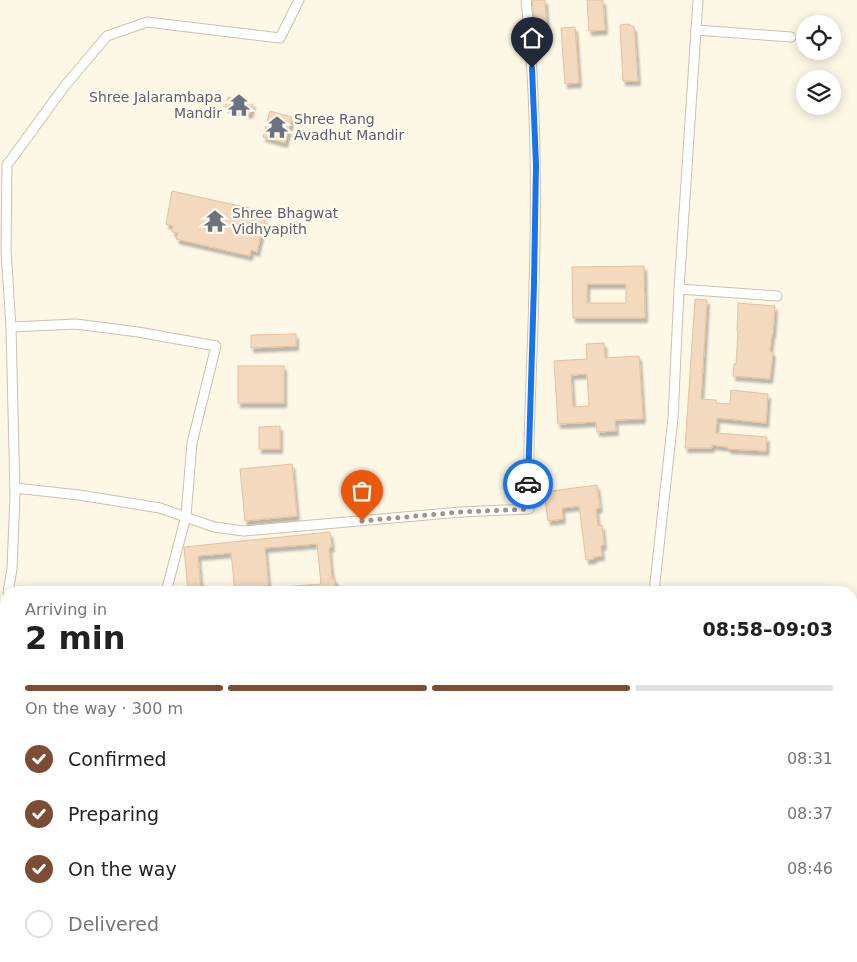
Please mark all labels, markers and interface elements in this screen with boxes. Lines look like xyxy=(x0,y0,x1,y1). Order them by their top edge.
map controls xyxy=(796,15,841,115)
button: locate xyxy=(796,15,841,60)
pin xyxy=(511,17,553,68)
icon: home xyxy=(518,24,546,52)
button: layers xyxy=(796,70,841,115)
place label: Shree Jalarambapa Mandir xyxy=(89,89,222,121)
temple icon: Shree Jalarambapa Mandir xyxy=(226,92,252,118)
place label: Shree Rang Avadhut Mandir xyxy=(294,111,405,143)
temple icon: Shree Rang Avadhut Mandir xyxy=(264,114,290,140)
place label: Shree Bhagwat Vidhyapith xyxy=(232,205,339,237)
temple icon: Shree Bhagwat Vidhyapith xyxy=(202,208,228,234)
courier xyxy=(503,459,553,509)
pin xyxy=(341,470,383,521)
icon: car xyxy=(514,470,542,498)
icon: bag xyxy=(348,477,376,505)
text: Arriving in xyxy=(25,600,107,619)
text: 08:58–09:03 xyxy=(703,618,833,640)
text: 2 min xyxy=(25,619,126,657)
text: On the way · 300 m xyxy=(25,699,183,718)
icon: check xyxy=(25,745,53,773)
text: Confirmed xyxy=(68,748,167,770)
text: 08:31 xyxy=(787,749,833,768)
icon: check xyxy=(25,800,53,828)
text: Preparing xyxy=(68,803,159,825)
text: 08:37 xyxy=(787,804,833,823)
icon: check xyxy=(25,855,53,883)
text: On the way xyxy=(68,858,177,880)
text: 08:46 xyxy=(787,859,833,878)
text: Delivered xyxy=(68,913,159,935)

